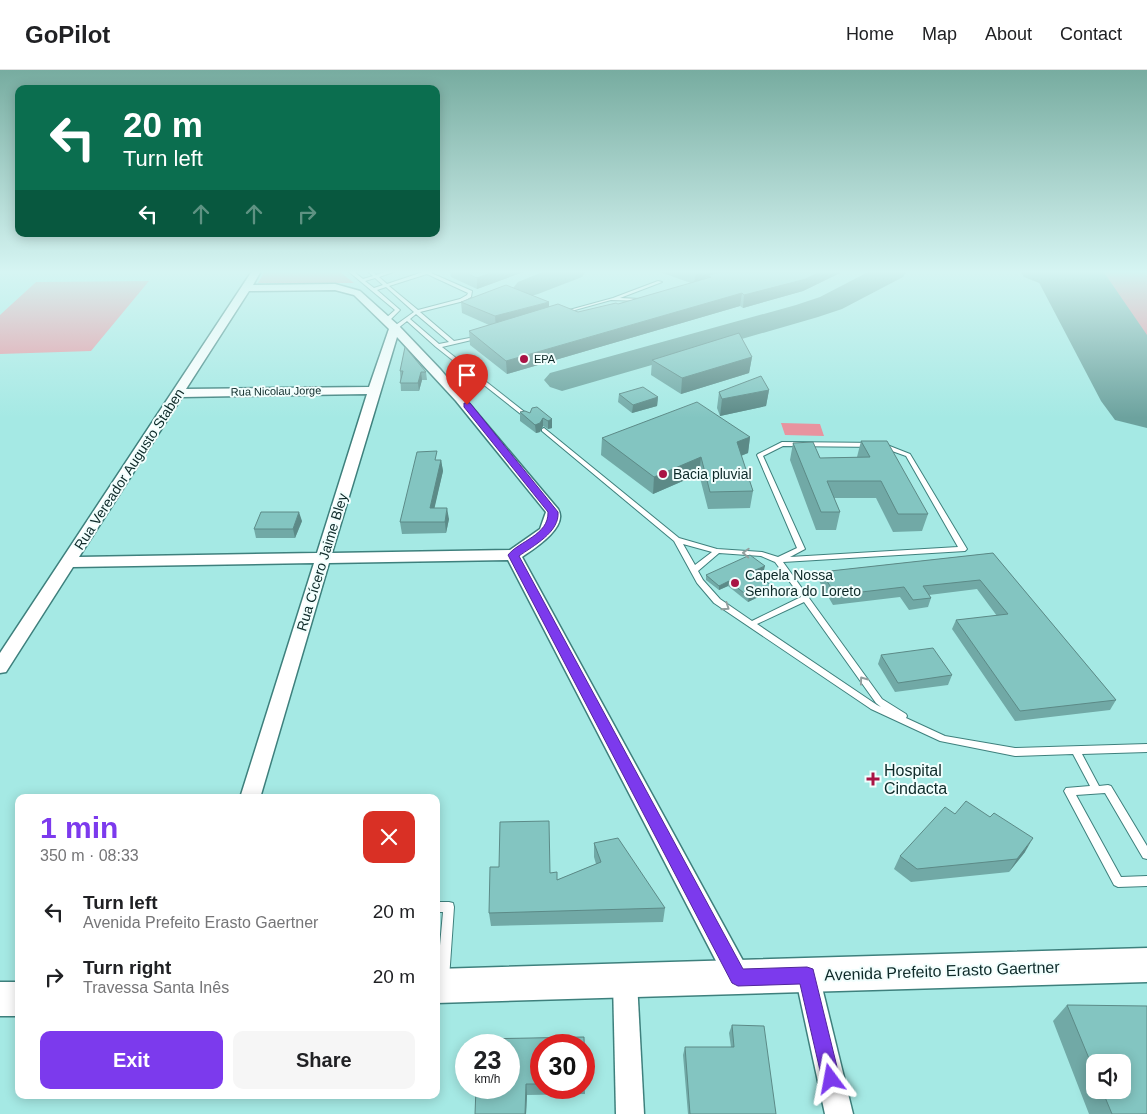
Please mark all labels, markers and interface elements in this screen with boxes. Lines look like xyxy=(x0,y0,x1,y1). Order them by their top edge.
text: GoPilot xyxy=(25,21,110,48)
text: Home xyxy=(846,24,894,44)
text: Map xyxy=(922,24,957,44)
text: About xyxy=(985,24,1032,44)
text: Contact xyxy=(1060,24,1122,44)
icon: left xyxy=(40,105,105,170)
text: 20 m xyxy=(123,105,203,144)
text: Turn left xyxy=(123,146,203,171)
icon: left xyxy=(134,200,162,228)
icon: ahead xyxy=(187,200,215,228)
icon: ahead xyxy=(240,200,268,228)
icon: right xyxy=(293,200,321,228)
marker: EPA xyxy=(518,353,530,365)
place label: EPA xyxy=(534,353,556,365)
pin xyxy=(446,354,488,405)
icon: arrive xyxy=(453,361,481,389)
street label: Rua Nicolau Jorge xyxy=(231,384,321,398)
street label: Rua Vereador Augusto Staben xyxy=(71,385,187,553)
place label: Bacia pluvial xyxy=(673,466,752,482)
marker: Bacia pluvial xyxy=(657,468,669,480)
street label: Rua Cícero Jaime Bley xyxy=(293,491,351,633)
one-way arrow xyxy=(742,547,750,558)
place label: Capela Nossa Senhora do Loreto xyxy=(745,567,861,599)
marker: Capela Nossa Senhora do Loreto xyxy=(729,577,741,589)
one-way arrow xyxy=(720,601,730,610)
one-way arrow xyxy=(860,676,869,685)
place label: Hospital Cindacta xyxy=(884,762,947,797)
marker: Hospital Cindacta xyxy=(866,772,880,786)
text: 1 min xyxy=(40,811,118,844)
button: close xyxy=(363,811,415,863)
text: 350 m · 08:33 xyxy=(40,847,139,864)
text: Turn left xyxy=(83,892,158,913)
icon: left xyxy=(40,898,68,926)
text: 20 m xyxy=(373,901,415,922)
text: Avenida Prefeito Erasto Gaertner xyxy=(83,914,318,931)
text: Turn right xyxy=(83,957,171,978)
street label: Avenida Prefeito Erasto Gaertner xyxy=(824,958,1061,984)
icon: right xyxy=(40,963,68,991)
text: 20 m xyxy=(373,966,415,987)
text: Travessa Santa Inês xyxy=(83,979,229,996)
button: Exit xyxy=(40,1031,223,1089)
button: Share xyxy=(233,1031,415,1089)
speed limit sign: 30 xyxy=(530,1034,595,1099)
text: 23 xyxy=(474,1046,501,1074)
position arrow xyxy=(804,1052,856,1104)
map controls xyxy=(1086,1054,1131,1099)
button: sound xyxy=(1086,1054,1131,1099)
text: km/h xyxy=(474,1072,501,1086)

